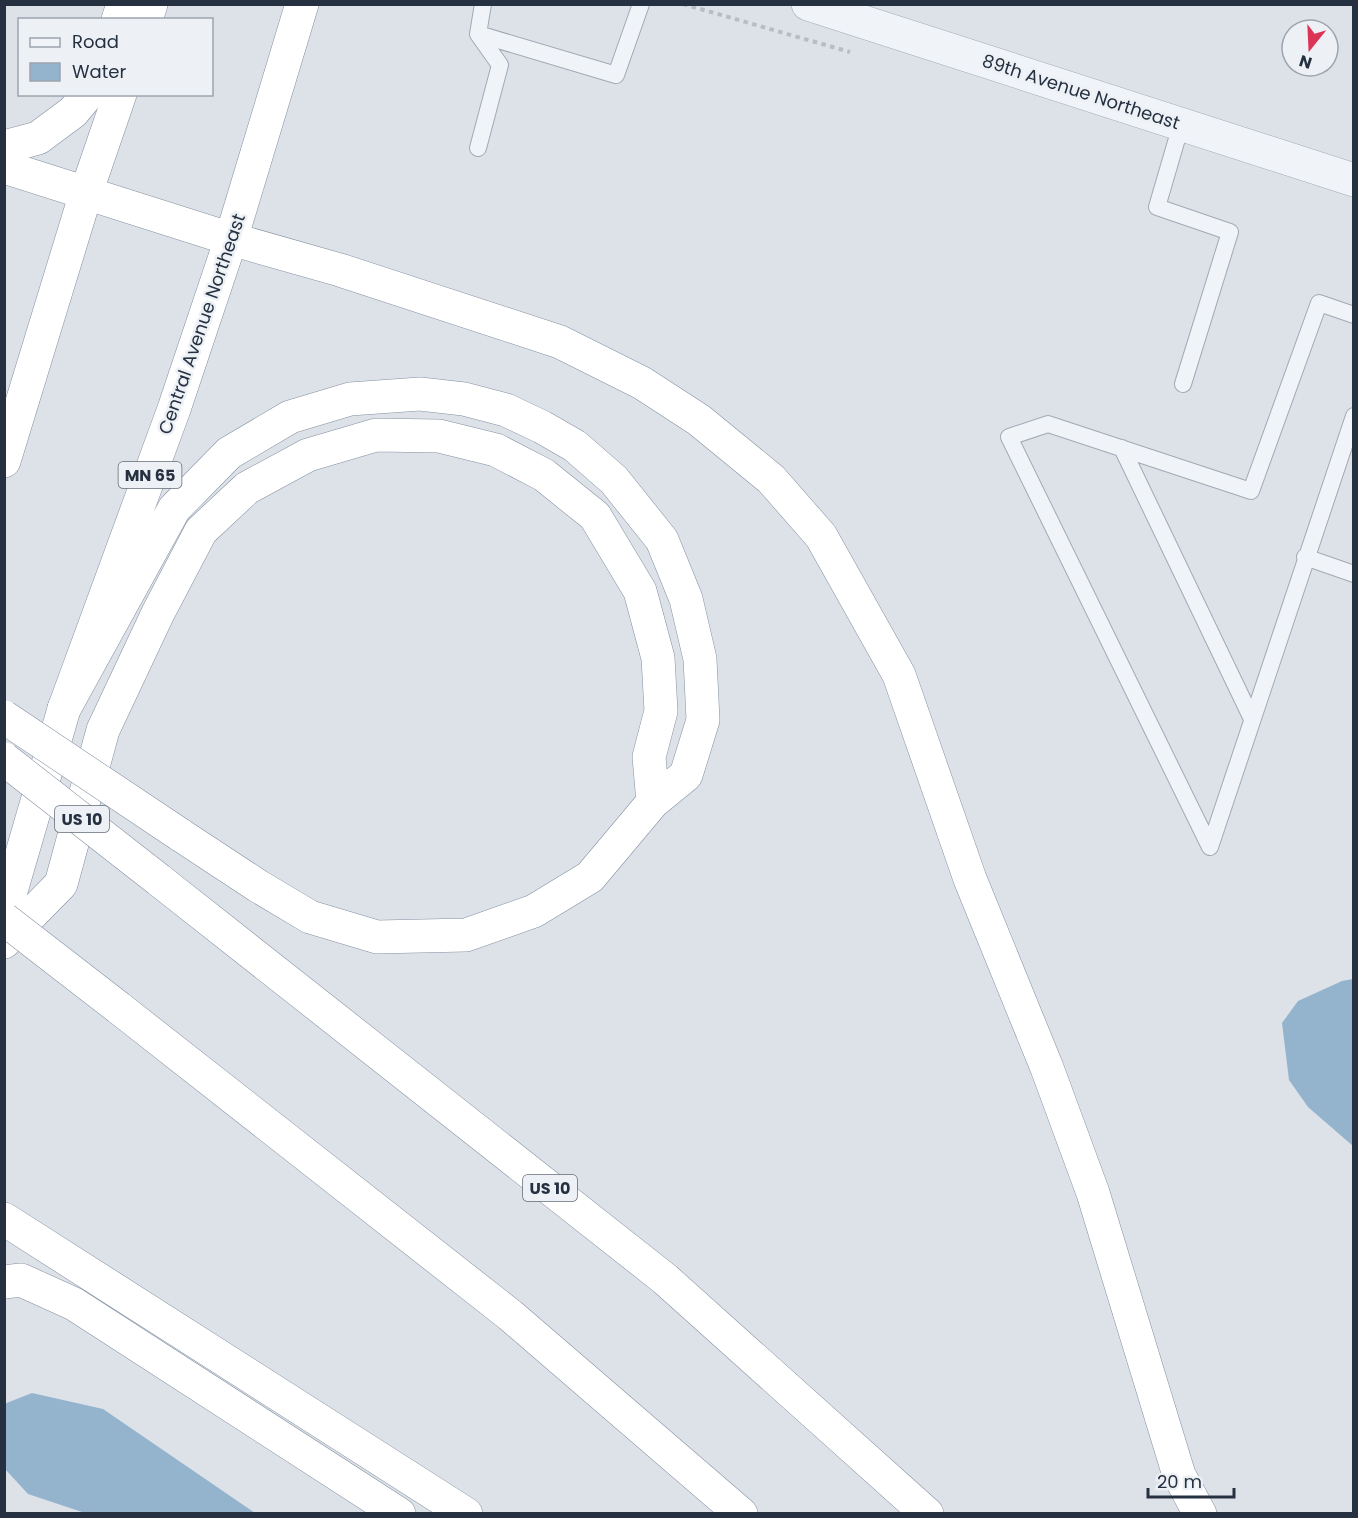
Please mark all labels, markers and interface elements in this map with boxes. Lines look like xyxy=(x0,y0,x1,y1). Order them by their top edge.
legend xyxy=(18,18,213,96)
north arrow xyxy=(1280,18,1340,78)
text: Road xyxy=(72,29,119,54)
street label: 89th Avenue Northeast xyxy=(979,48,1183,135)
text: N xyxy=(1296,49,1315,75)
text: Water xyxy=(72,59,126,84)
street label: Central Avenue Northeast xyxy=(152,210,251,438)
road number: MN 65 xyxy=(118,462,182,488)
road number: US 10 xyxy=(55,806,109,832)
road number: US 10 xyxy=(523,1175,577,1201)
scale bar xyxy=(1148,1461,1234,1499)
text: 20 m xyxy=(1157,1469,1202,1494)

